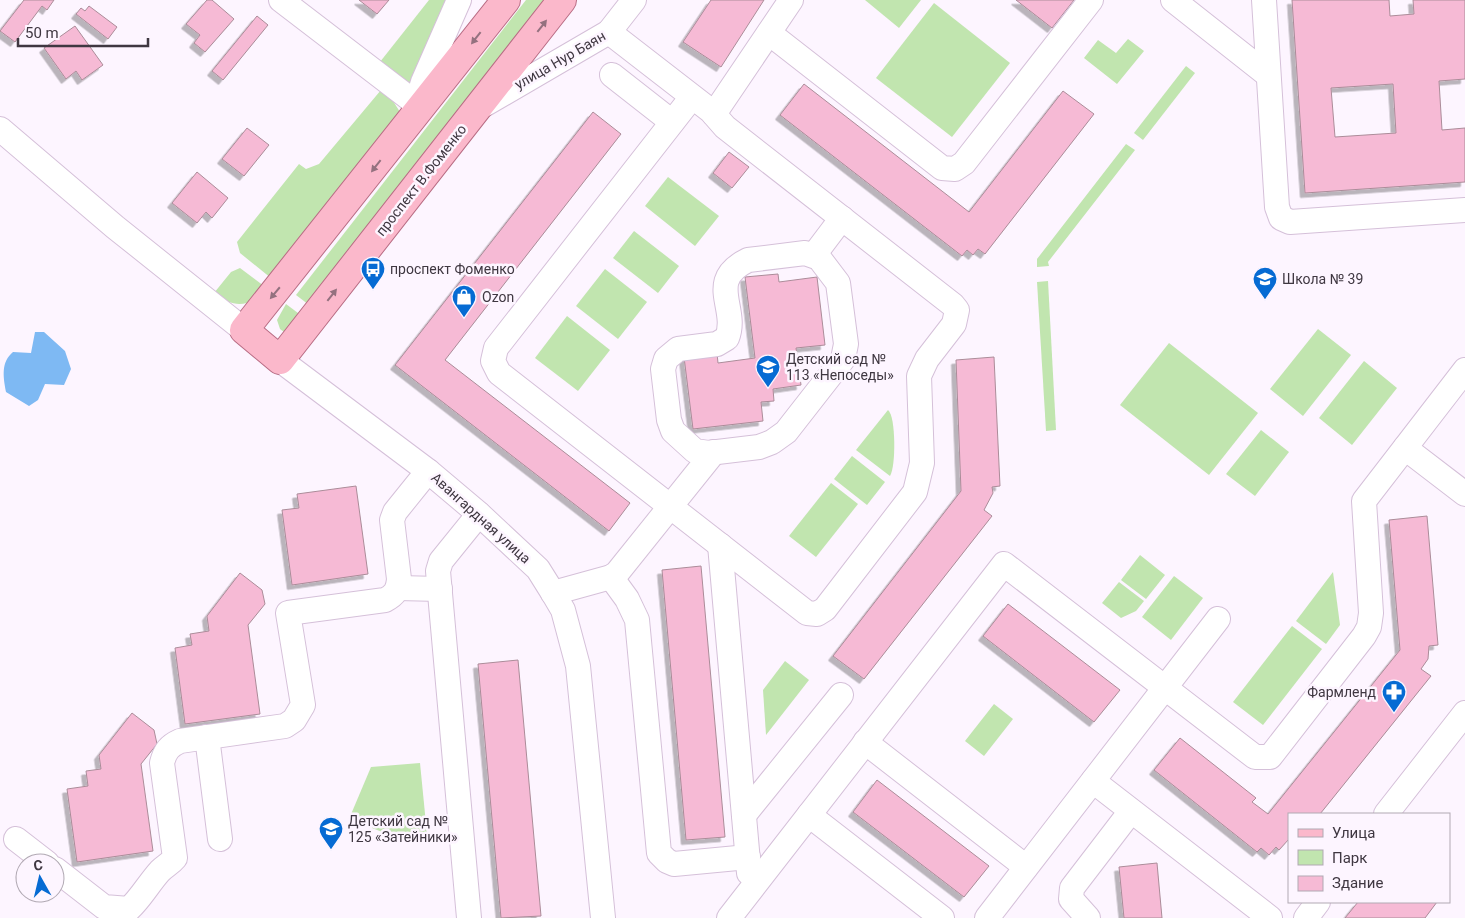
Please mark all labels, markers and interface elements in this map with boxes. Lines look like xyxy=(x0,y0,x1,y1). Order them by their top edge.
scale bar xyxy=(18,15,148,47)
one-way arrow xyxy=(536,19,547,32)
text: 50 m xyxy=(25,24,59,42)
street label: улица Нур Баян xyxy=(512,28,608,92)
one-way arrow xyxy=(471,32,482,45)
street label: проспект В.Фоменко xyxy=(373,121,469,239)
one-way arrow xyxy=(371,159,381,173)
bus stop icon: проспект Фоменко xyxy=(360,256,386,290)
place label: проспект Фоменко xyxy=(390,261,515,277)
school or university icon: Школа № 39 xyxy=(1252,266,1278,300)
place label: Школа № 39 xyxy=(1282,271,1363,287)
shop icon: Ozon xyxy=(451,284,477,318)
one-way arrow xyxy=(269,287,280,300)
one-way arrow xyxy=(327,288,338,301)
place label: Ozon xyxy=(482,289,514,305)
place label: Детский сад № 113 «Непоседы» xyxy=(786,351,894,383)
school or university icon: Детский сад № 113 «Непоседы» xyxy=(755,354,781,388)
street label: Авангардная улица xyxy=(428,469,534,567)
pharmacy icon: Фармленд xyxy=(1381,679,1407,713)
place label: Фармленд xyxy=(1307,684,1377,700)
place label: Детский сад № 125 «Затейники» xyxy=(348,813,458,845)
legend xyxy=(1288,813,1450,903)
school or university icon: Детский сад № 125 «Затейники» xyxy=(318,816,344,850)
text: Улица xyxy=(1332,824,1375,842)
text: Парк xyxy=(1332,849,1367,867)
north arrow xyxy=(15,853,65,903)
text: С xyxy=(33,857,44,874)
text: Здание xyxy=(1332,874,1383,892)

